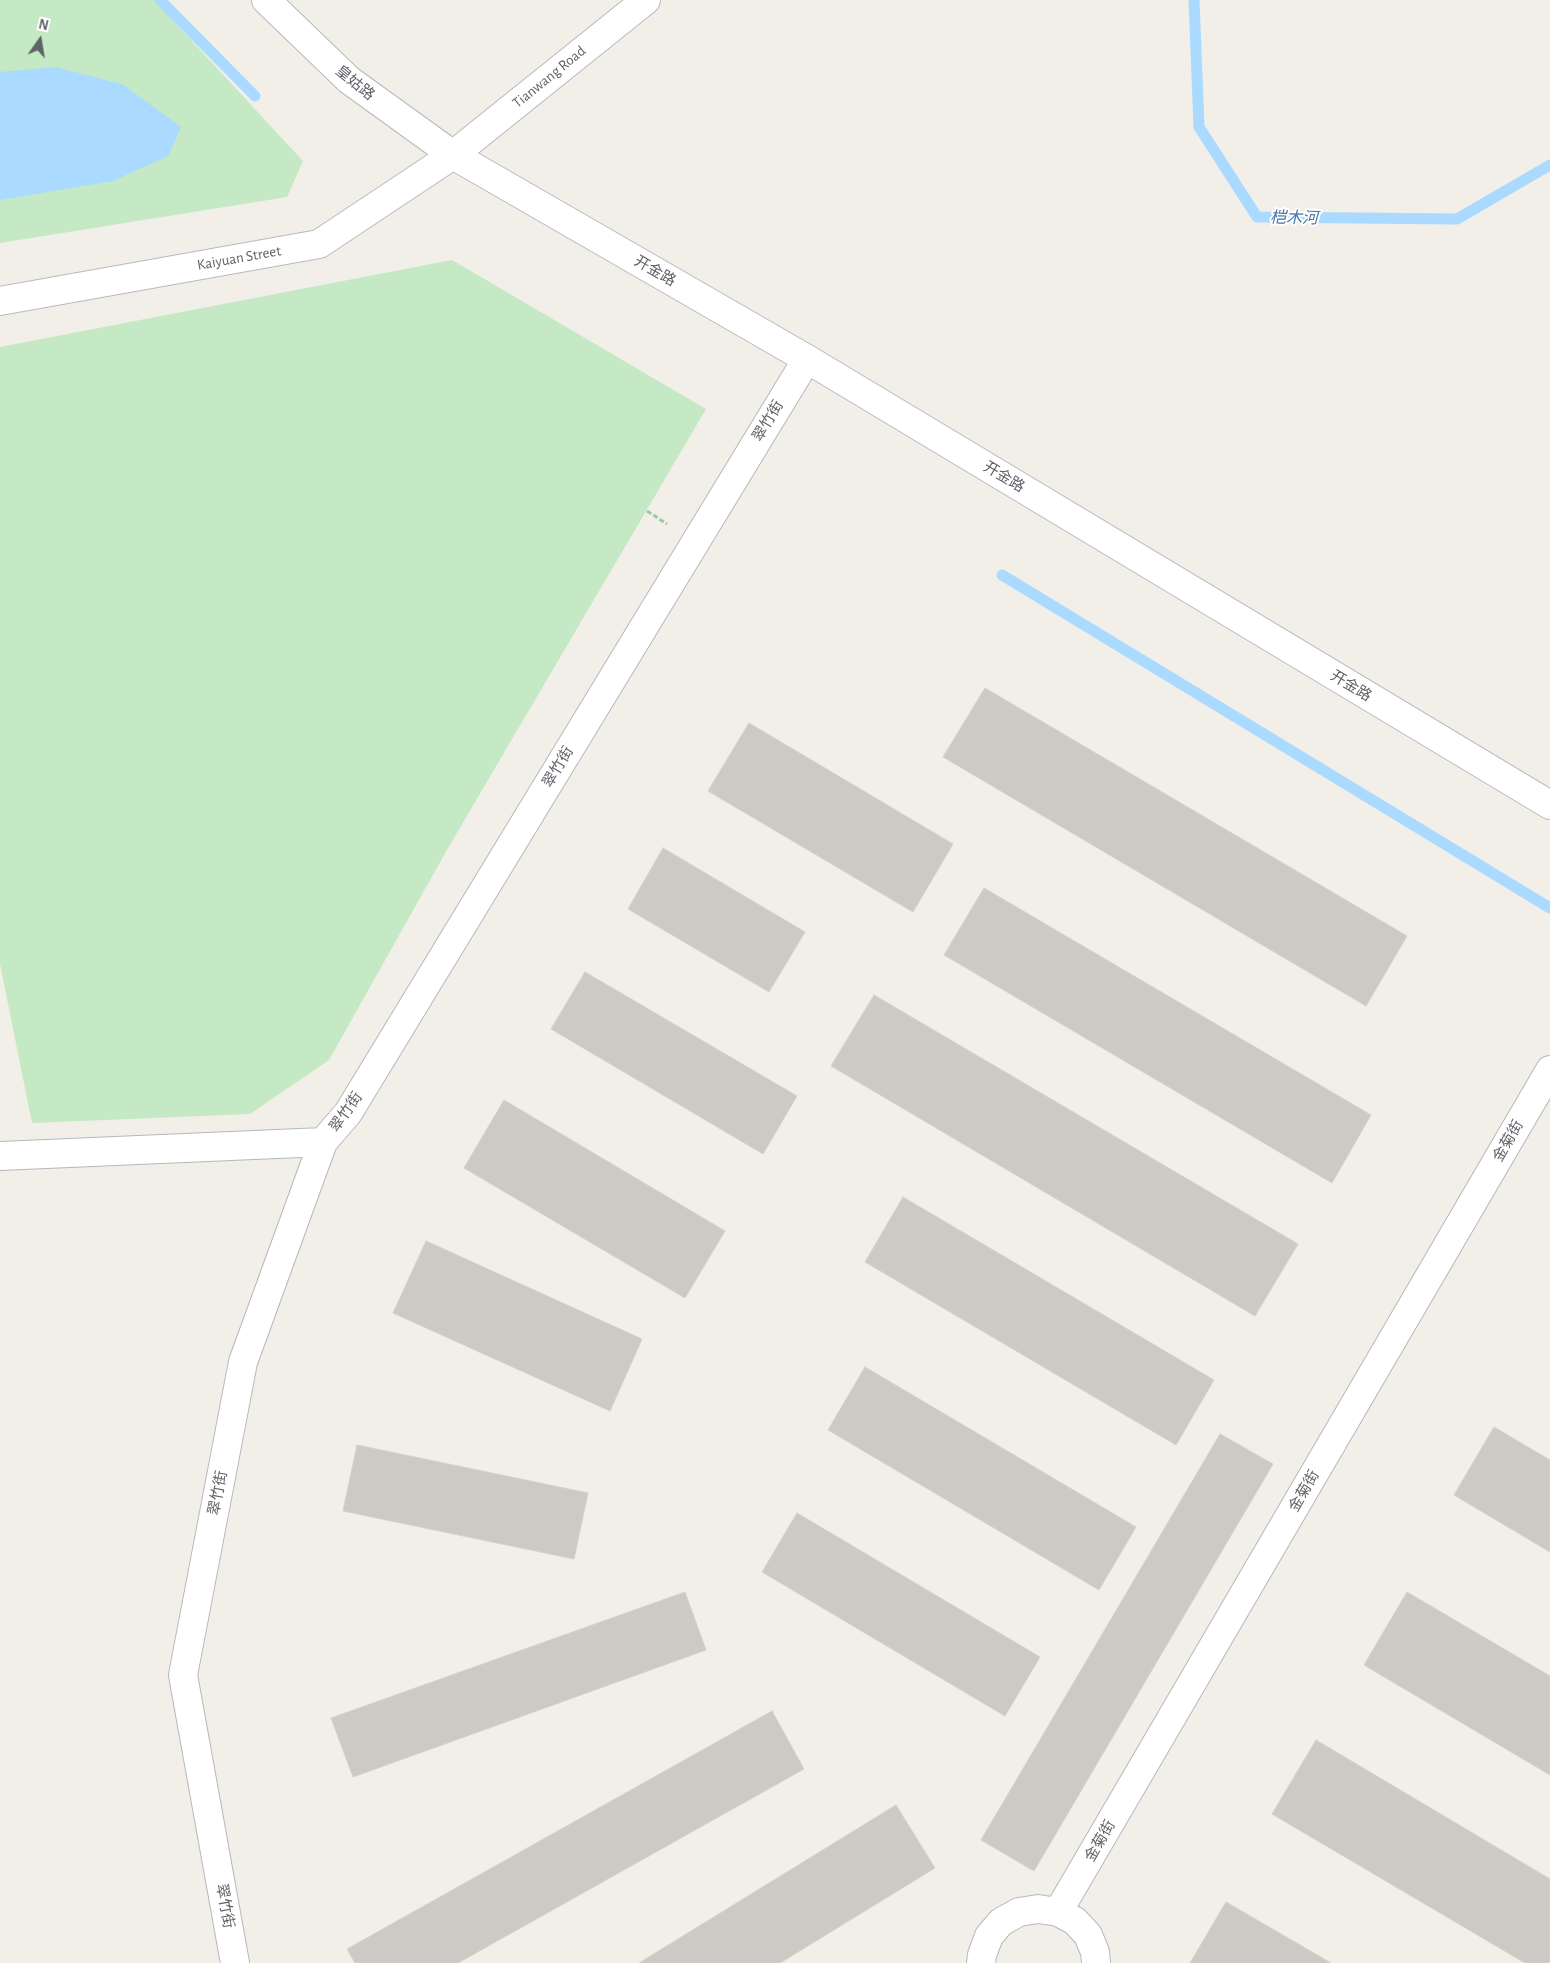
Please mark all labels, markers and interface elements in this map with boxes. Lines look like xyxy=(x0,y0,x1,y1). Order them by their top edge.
north arrow xyxy=(15,15,65,65)
text: N xyxy=(37,17,50,33)
street label: Tianwang Road xyxy=(509,42,589,112)
street label: 皇姑路 xyxy=(332,62,378,104)
water label: 桤木河 xyxy=(1270,208,1318,228)
street label: Kaiyuan Street xyxy=(196,242,282,274)
street label: 开金路 xyxy=(631,252,679,290)
street label: 翠竹街 xyxy=(749,397,787,445)
street label: 开金路 xyxy=(980,458,1028,496)
street label: 开金路 xyxy=(1327,667,1375,705)
street label: 翠竹街 xyxy=(539,743,577,791)
street label: 翠竹街 xyxy=(326,1088,366,1136)
street label: 金菊街 xyxy=(1489,1117,1527,1165)
street label: 金菊街 xyxy=(1285,1467,1323,1515)
street label: 翠竹街 xyxy=(205,1469,231,1517)
street label: 金菊街 xyxy=(1081,1817,1119,1865)
street label: 翠竹街 xyxy=(212,1882,238,1930)

